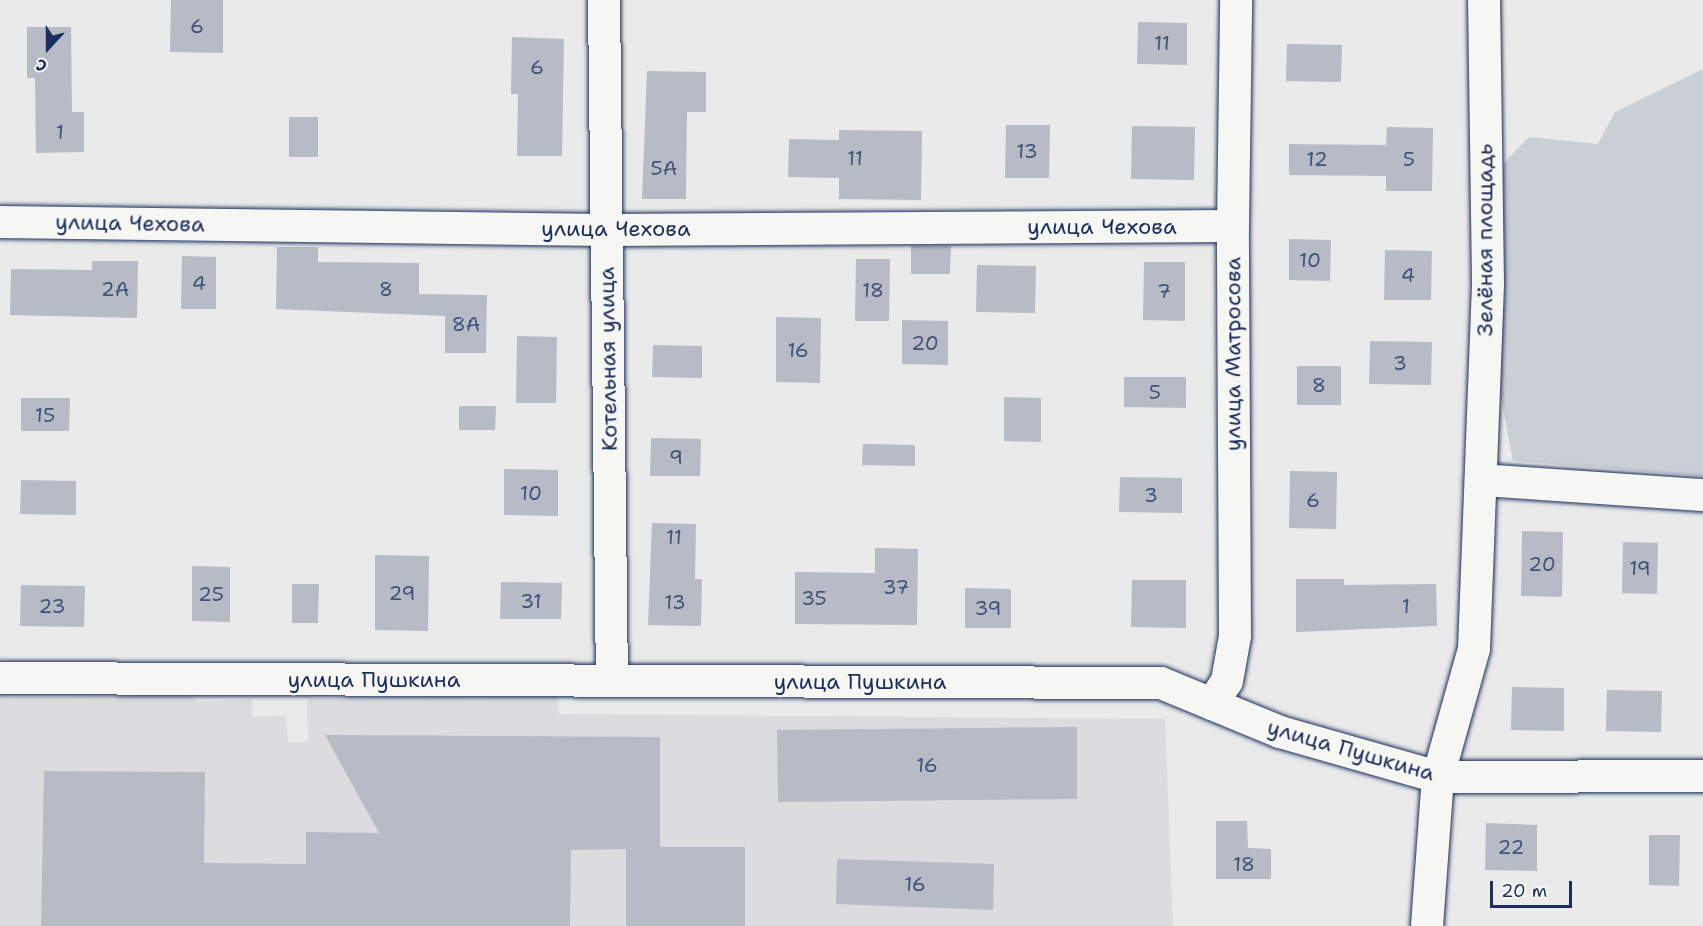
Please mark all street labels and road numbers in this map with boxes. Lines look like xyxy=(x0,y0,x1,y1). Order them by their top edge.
street label: Зелёная площадь xyxy=(1472,144,1498,336)
street label: улица Чехова xyxy=(55,208,205,238)
street label: улица Чехова xyxy=(1027,214,1177,240)
street label: улица Чехова xyxy=(541,216,691,242)
street label: улица Матросова xyxy=(1220,257,1246,451)
street label: Котельная улица xyxy=(593,267,623,451)
street label: улица Пушкина xyxy=(288,667,460,693)
street label: улица Пушкина xyxy=(774,669,946,695)
street label: улица Пушкина xyxy=(1264,714,1438,786)

